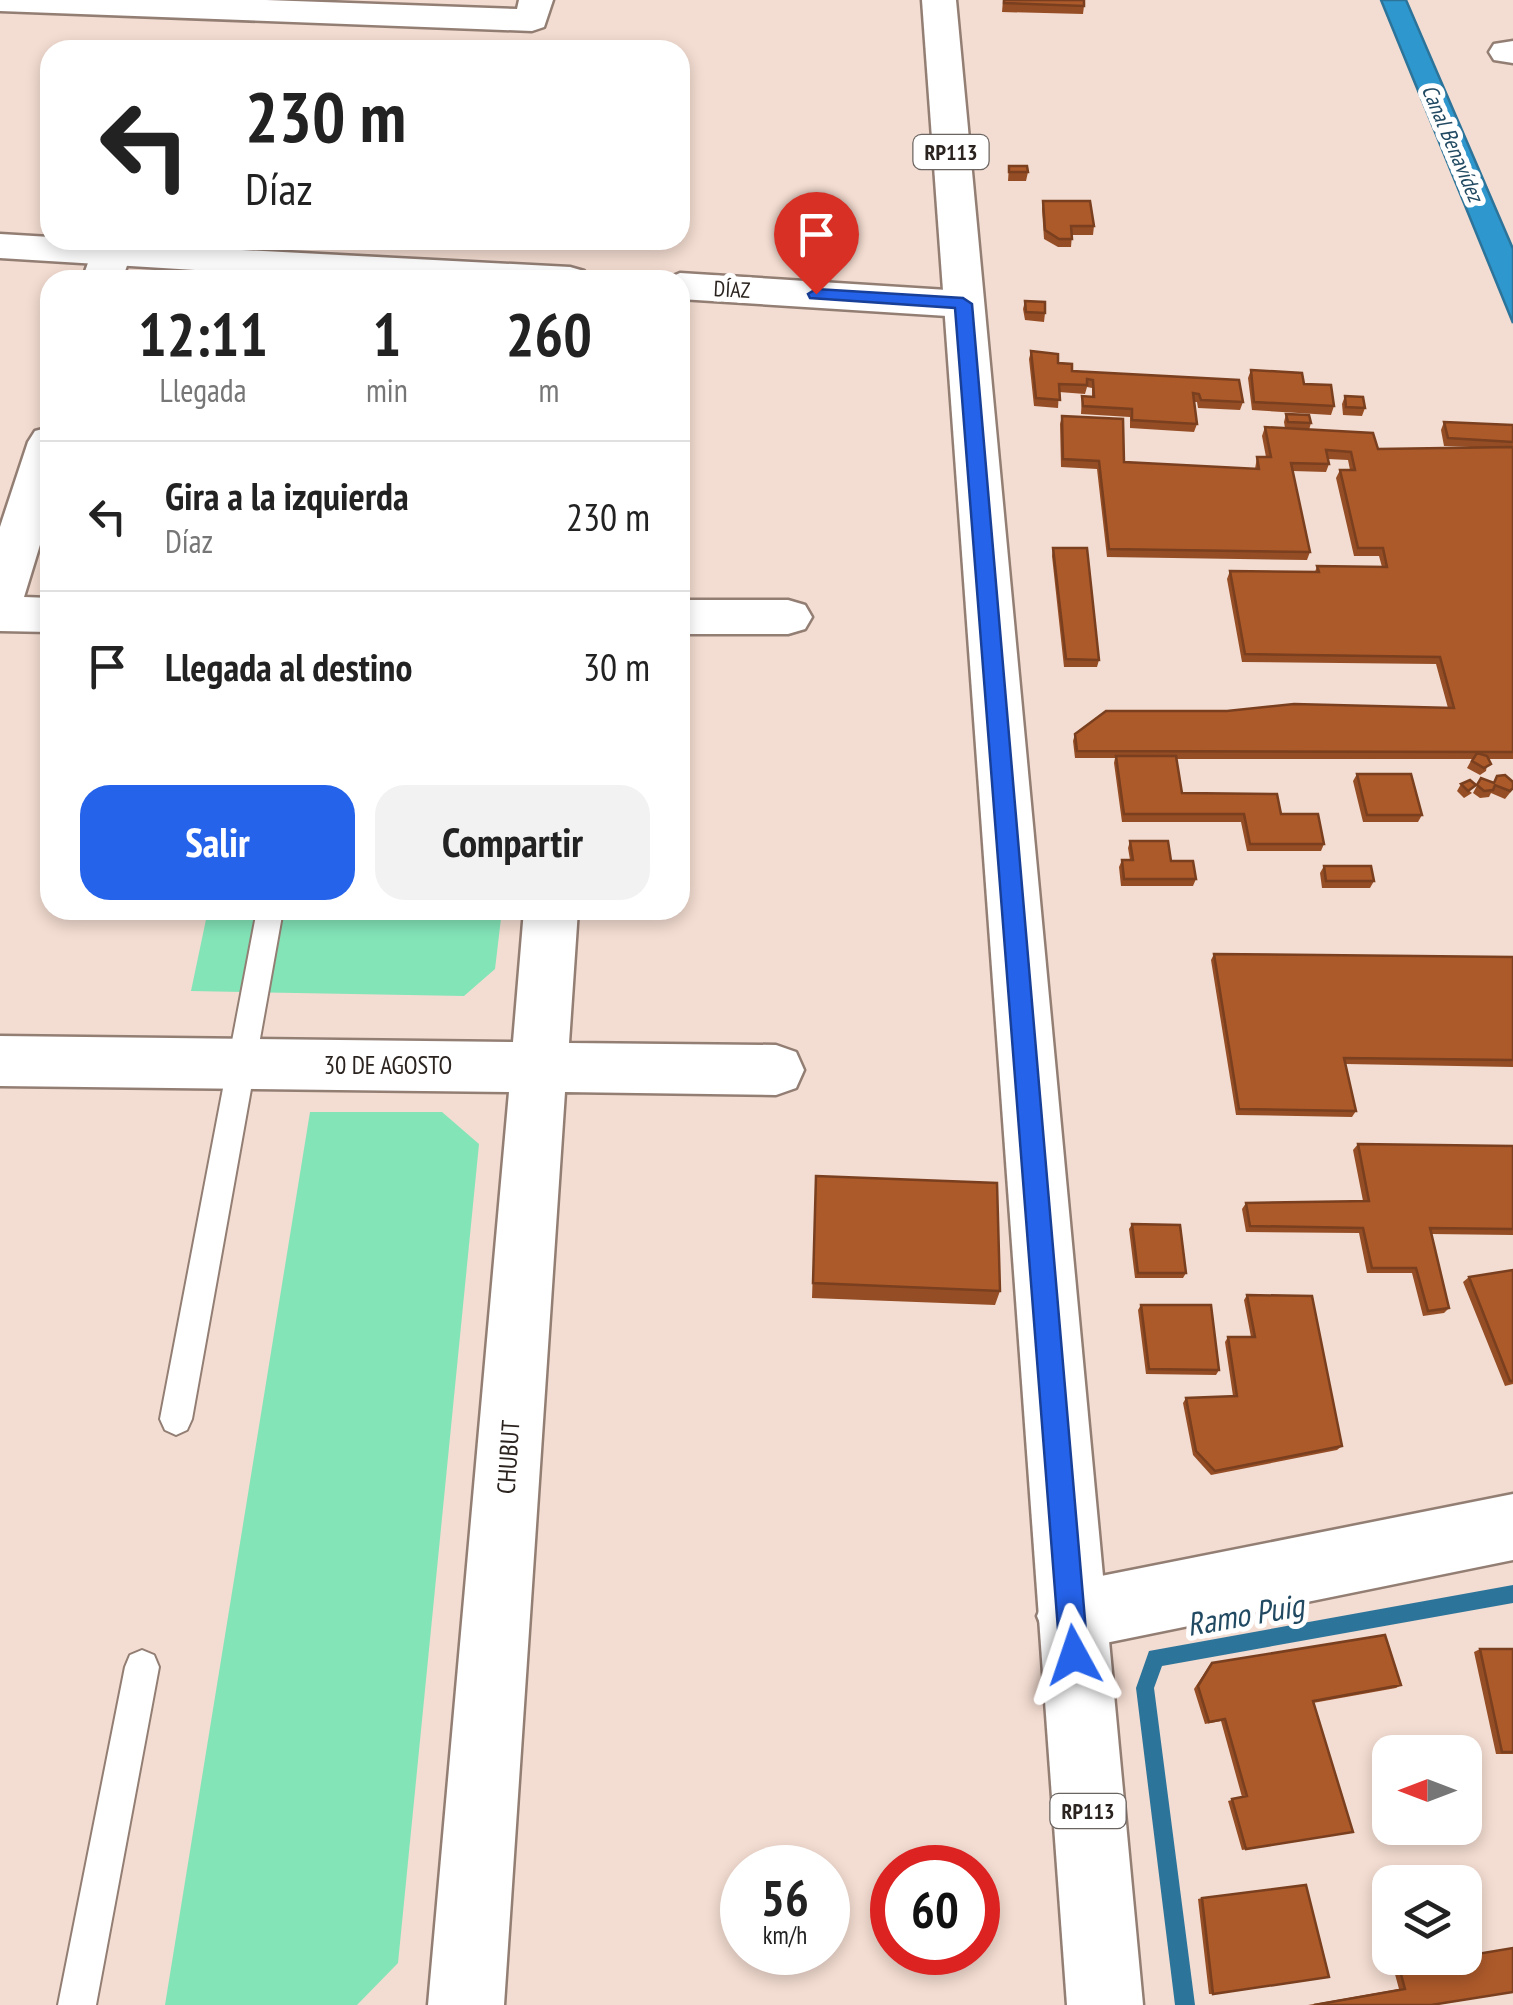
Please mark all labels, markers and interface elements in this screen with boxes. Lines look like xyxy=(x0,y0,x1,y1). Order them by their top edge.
text: 230 m xyxy=(245,71,406,161)
icon: left xyxy=(80,80,210,210)
water label: Canal Benavídez xyxy=(1416,80,1491,208)
road number: RP113 xyxy=(914,135,988,169)
text: Díaz xyxy=(245,159,313,217)
pin xyxy=(774,192,859,295)
icon: arrive xyxy=(789,207,844,262)
street label: DÍAZ xyxy=(713,274,751,304)
text: 12:11 xyxy=(138,295,268,373)
text: 1 xyxy=(373,295,401,373)
text: 260 xyxy=(506,295,592,373)
text: Llegada xyxy=(159,369,246,411)
text: min xyxy=(366,369,408,411)
text: m xyxy=(538,369,559,411)
text: Gira a la izquierda xyxy=(165,471,409,520)
icon: left xyxy=(80,489,135,544)
text: 230 m xyxy=(566,492,650,541)
text: Díaz xyxy=(165,520,213,562)
icon: arrive xyxy=(80,639,135,694)
text: Llegada al destino xyxy=(165,642,412,691)
text: 30 m xyxy=(583,642,650,691)
button: Salir xyxy=(80,785,355,900)
button: Compartir xyxy=(375,785,650,900)
street label: 30 DE AGOSTO xyxy=(324,1049,452,1081)
street label: CHUBUT xyxy=(489,1419,527,1495)
water label: Ramo Puig xyxy=(1183,1583,1309,1645)
position arrow xyxy=(1022,1603,1126,1707)
north arrow xyxy=(1372,1735,1482,1845)
map controls xyxy=(1372,1735,1482,1975)
road number: RP113 xyxy=(1050,1794,1126,1828)
speed limit sign: 60 xyxy=(870,1845,1000,1975)
text: 56 xyxy=(761,1865,809,1930)
button: layers xyxy=(1372,1865,1482,1975)
text: km/h xyxy=(763,1919,807,1951)

